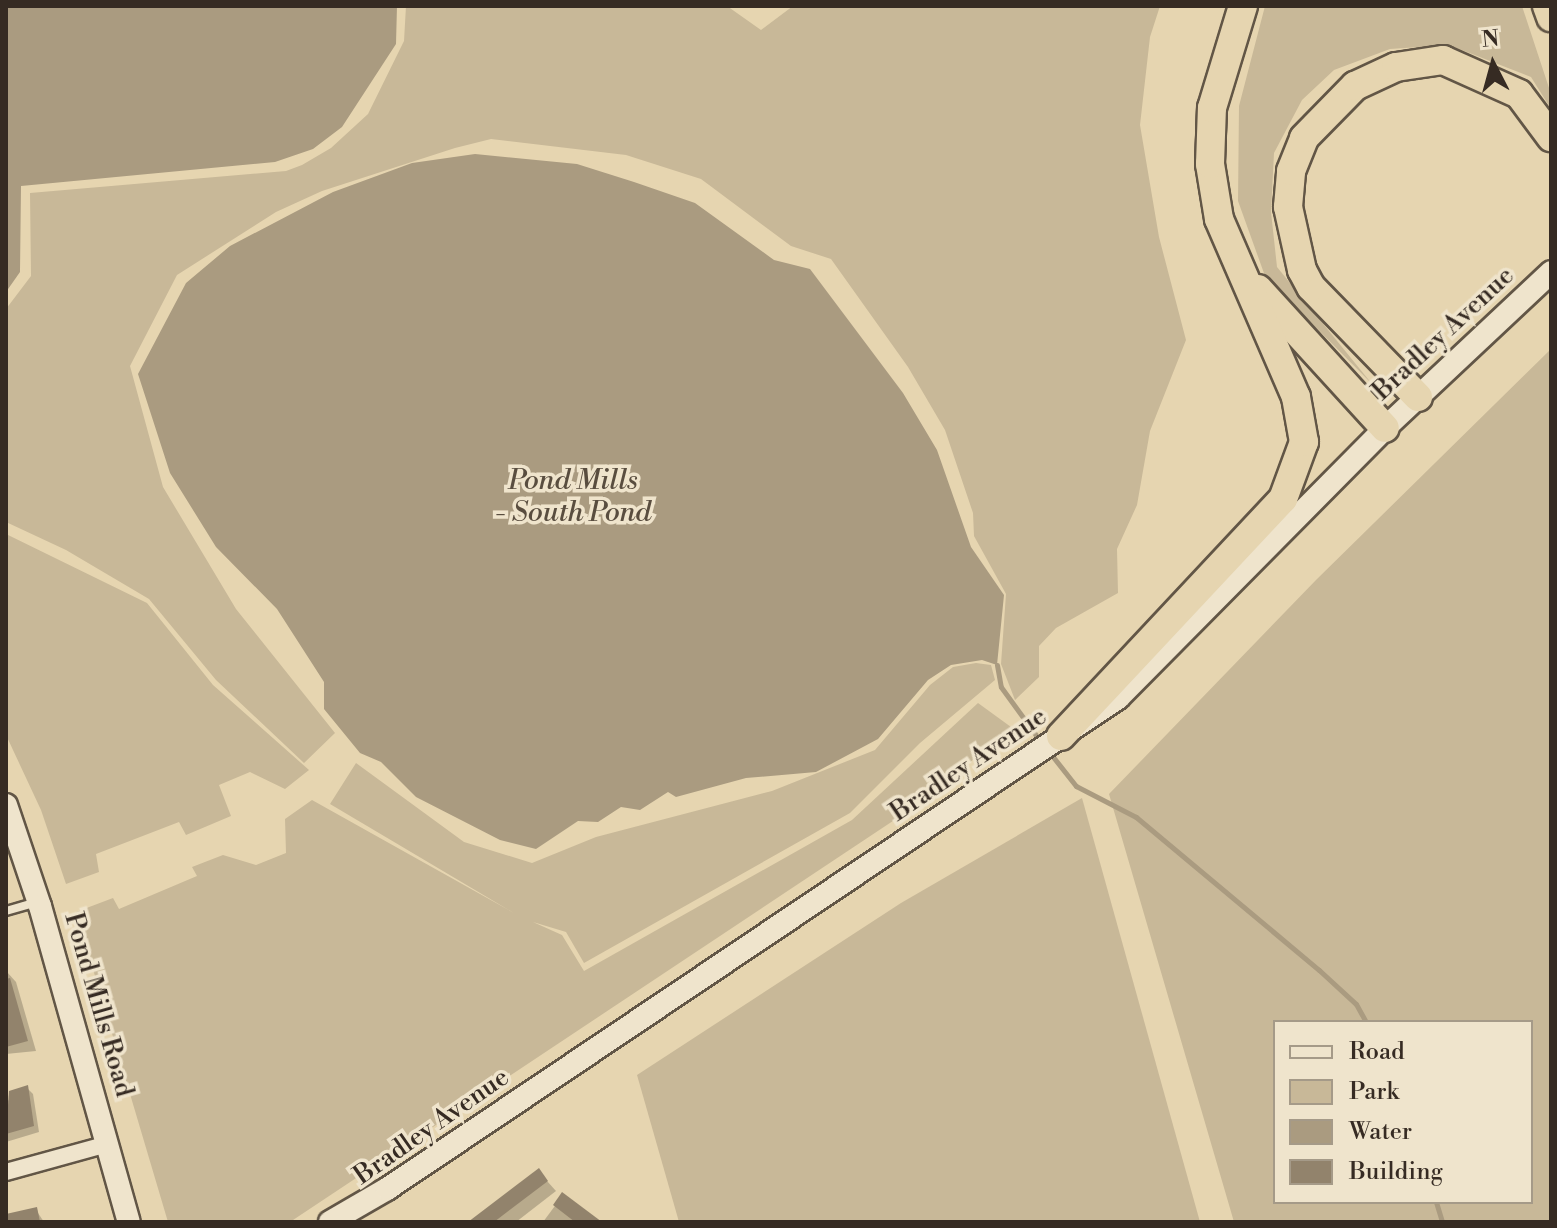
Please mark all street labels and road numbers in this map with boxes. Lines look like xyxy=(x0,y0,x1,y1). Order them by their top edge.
street label: Bradley Avenue xyxy=(1367,261,1521,407)
street label: Bradley Avenue xyxy=(885,701,1053,829)
street label: Pond Mills Road xyxy=(57,909,139,1101)
street label: Bradley Avenue xyxy=(349,1062,515,1192)

